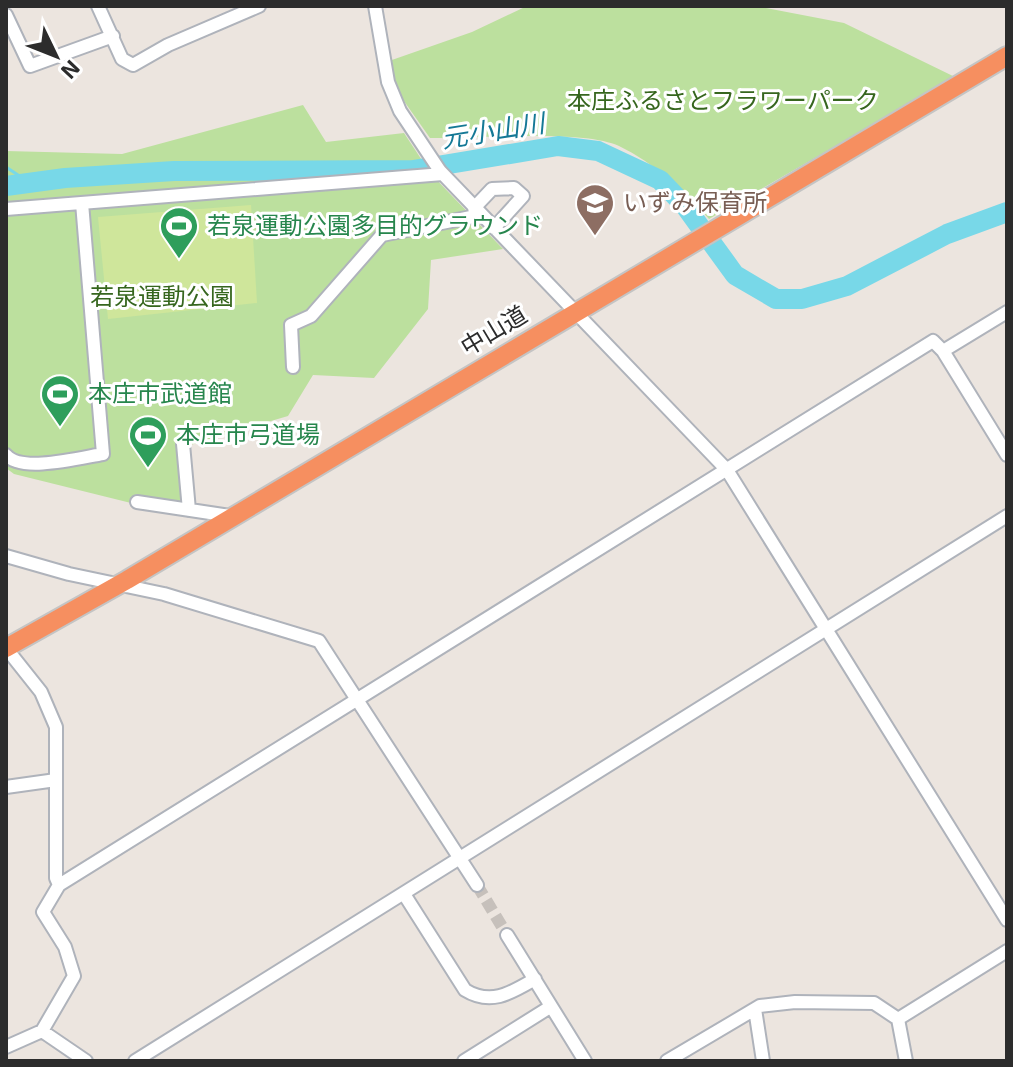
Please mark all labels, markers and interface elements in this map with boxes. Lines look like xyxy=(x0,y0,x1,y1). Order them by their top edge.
north arrow xyxy=(16,16,96,96)
text: N xyxy=(56,56,86,85)
park label: 本庄ふるさとフラワーパーク xyxy=(567,85,879,114)
water label: 元小山川 xyxy=(439,106,550,153)
school or university icon: いずみ保育所 xyxy=(574,182,616,237)
place label: いずみ保育所 xyxy=(623,187,767,216)
sports icon: 若泉運動公園多目的グラウンド xyxy=(158,205,200,260)
place label: 若泉運動公園多目的グラウンド xyxy=(207,210,543,239)
park label: 若泉運動公園 xyxy=(90,281,234,310)
street label: 中山道 xyxy=(455,299,532,361)
sports icon: 本庄市武道館 xyxy=(39,373,81,428)
place label: 本庄市武道館 xyxy=(88,378,232,407)
sports icon: 本庄市弓道場 xyxy=(127,414,169,469)
place label: 本庄市弓道場 xyxy=(176,419,320,448)

